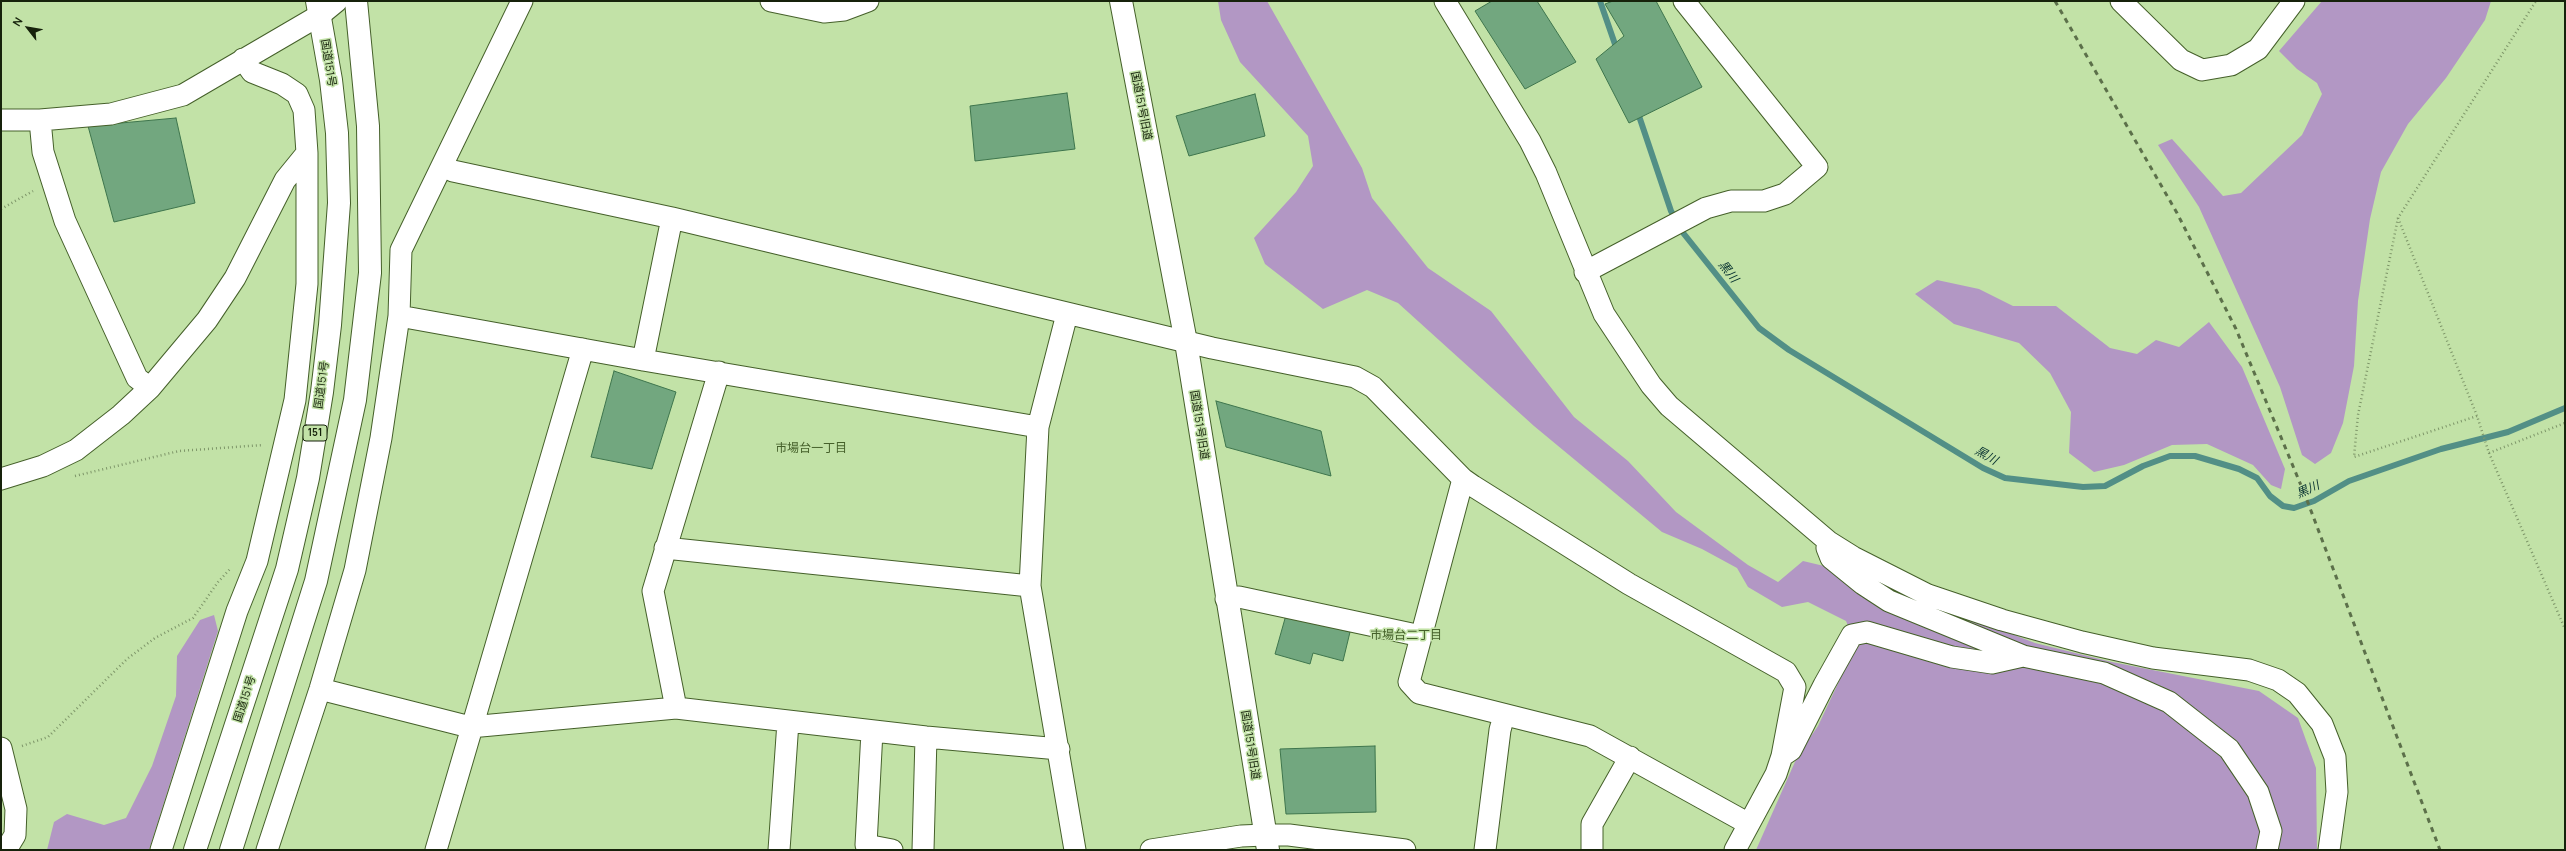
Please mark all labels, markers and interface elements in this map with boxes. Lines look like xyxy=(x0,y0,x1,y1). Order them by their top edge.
north arrow xyxy=(8,8,48,48)
text: N xyxy=(9,14,26,29)
street label: 国道151号 xyxy=(318,38,338,88)
street label: 国道151号旧道 xyxy=(1128,70,1154,142)
water label: 黒川 xyxy=(1715,258,1741,286)
street label: 国道151号 xyxy=(312,360,332,410)
street label: 国道151号旧道 xyxy=(1187,389,1211,461)
road number: 151 xyxy=(303,425,327,441)
district label: 市場台一丁目 xyxy=(775,442,847,456)
water label: 黒川 xyxy=(1972,444,2000,468)
water label: 黒川 xyxy=(2294,479,2322,501)
district label: 市場台二丁目 xyxy=(1370,629,1442,643)
street label: 国道151号 xyxy=(231,674,259,724)
street label: 国道151号旧道 xyxy=(1238,709,1262,781)

